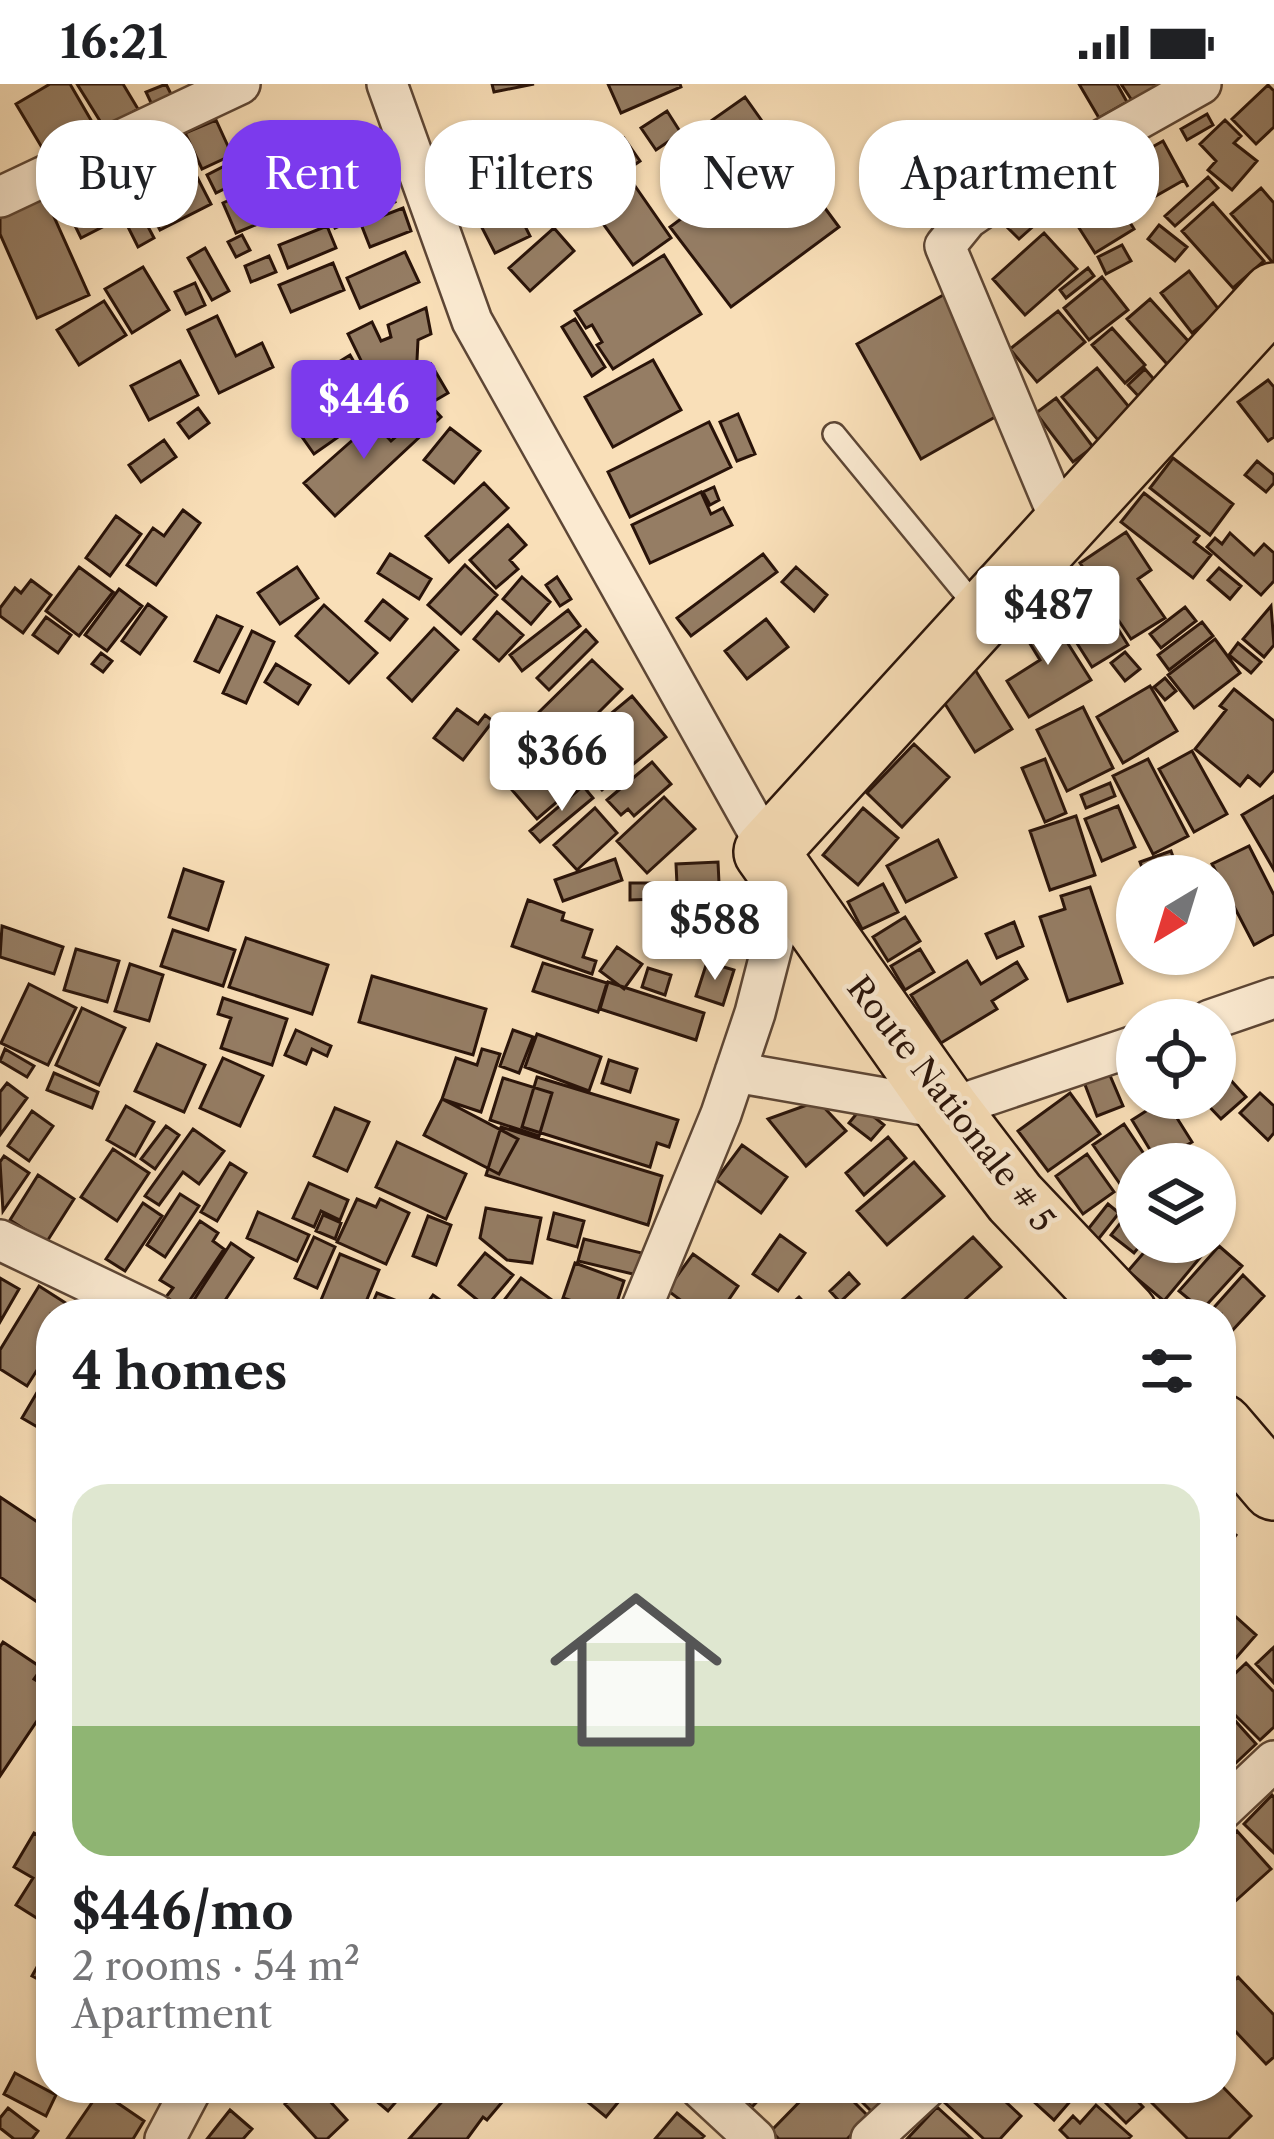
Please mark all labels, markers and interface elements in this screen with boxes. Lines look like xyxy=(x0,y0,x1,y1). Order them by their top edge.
text: 16:21 xyxy=(60,14,167,70)
chip: Buy xyxy=(36,120,198,228)
chip: Rent xyxy=(222,120,401,228)
chip: Filters xyxy=(425,120,636,228)
chip: New xyxy=(660,120,835,228)
chip: Apartment xyxy=(859,120,1159,228)
pin: $446 xyxy=(293,360,435,462)
text: $446 xyxy=(318,375,410,423)
pin: $487 xyxy=(977,566,1119,668)
text: $487 xyxy=(1003,581,1093,629)
pin: $366 xyxy=(491,712,633,814)
text: $366 xyxy=(517,727,607,775)
north arrow xyxy=(1116,855,1236,975)
map controls xyxy=(1116,855,1236,1263)
pin: $588 xyxy=(644,881,786,983)
text: $588 xyxy=(669,896,761,944)
street label: Route Nationale # 5 xyxy=(838,968,1064,1240)
button: locate xyxy=(1116,999,1236,1119)
button: layers xyxy=(1116,1143,1236,1263)
icon: filters xyxy=(1134,1338,1200,1404)
text: 4 homes xyxy=(72,1340,287,1402)
icon: home xyxy=(528,1562,744,1778)
text: $446/mo xyxy=(72,1880,294,1942)
text: 2 rooms · 54 m² xyxy=(72,1942,360,1990)
text: Apartment xyxy=(72,1990,272,2038)

